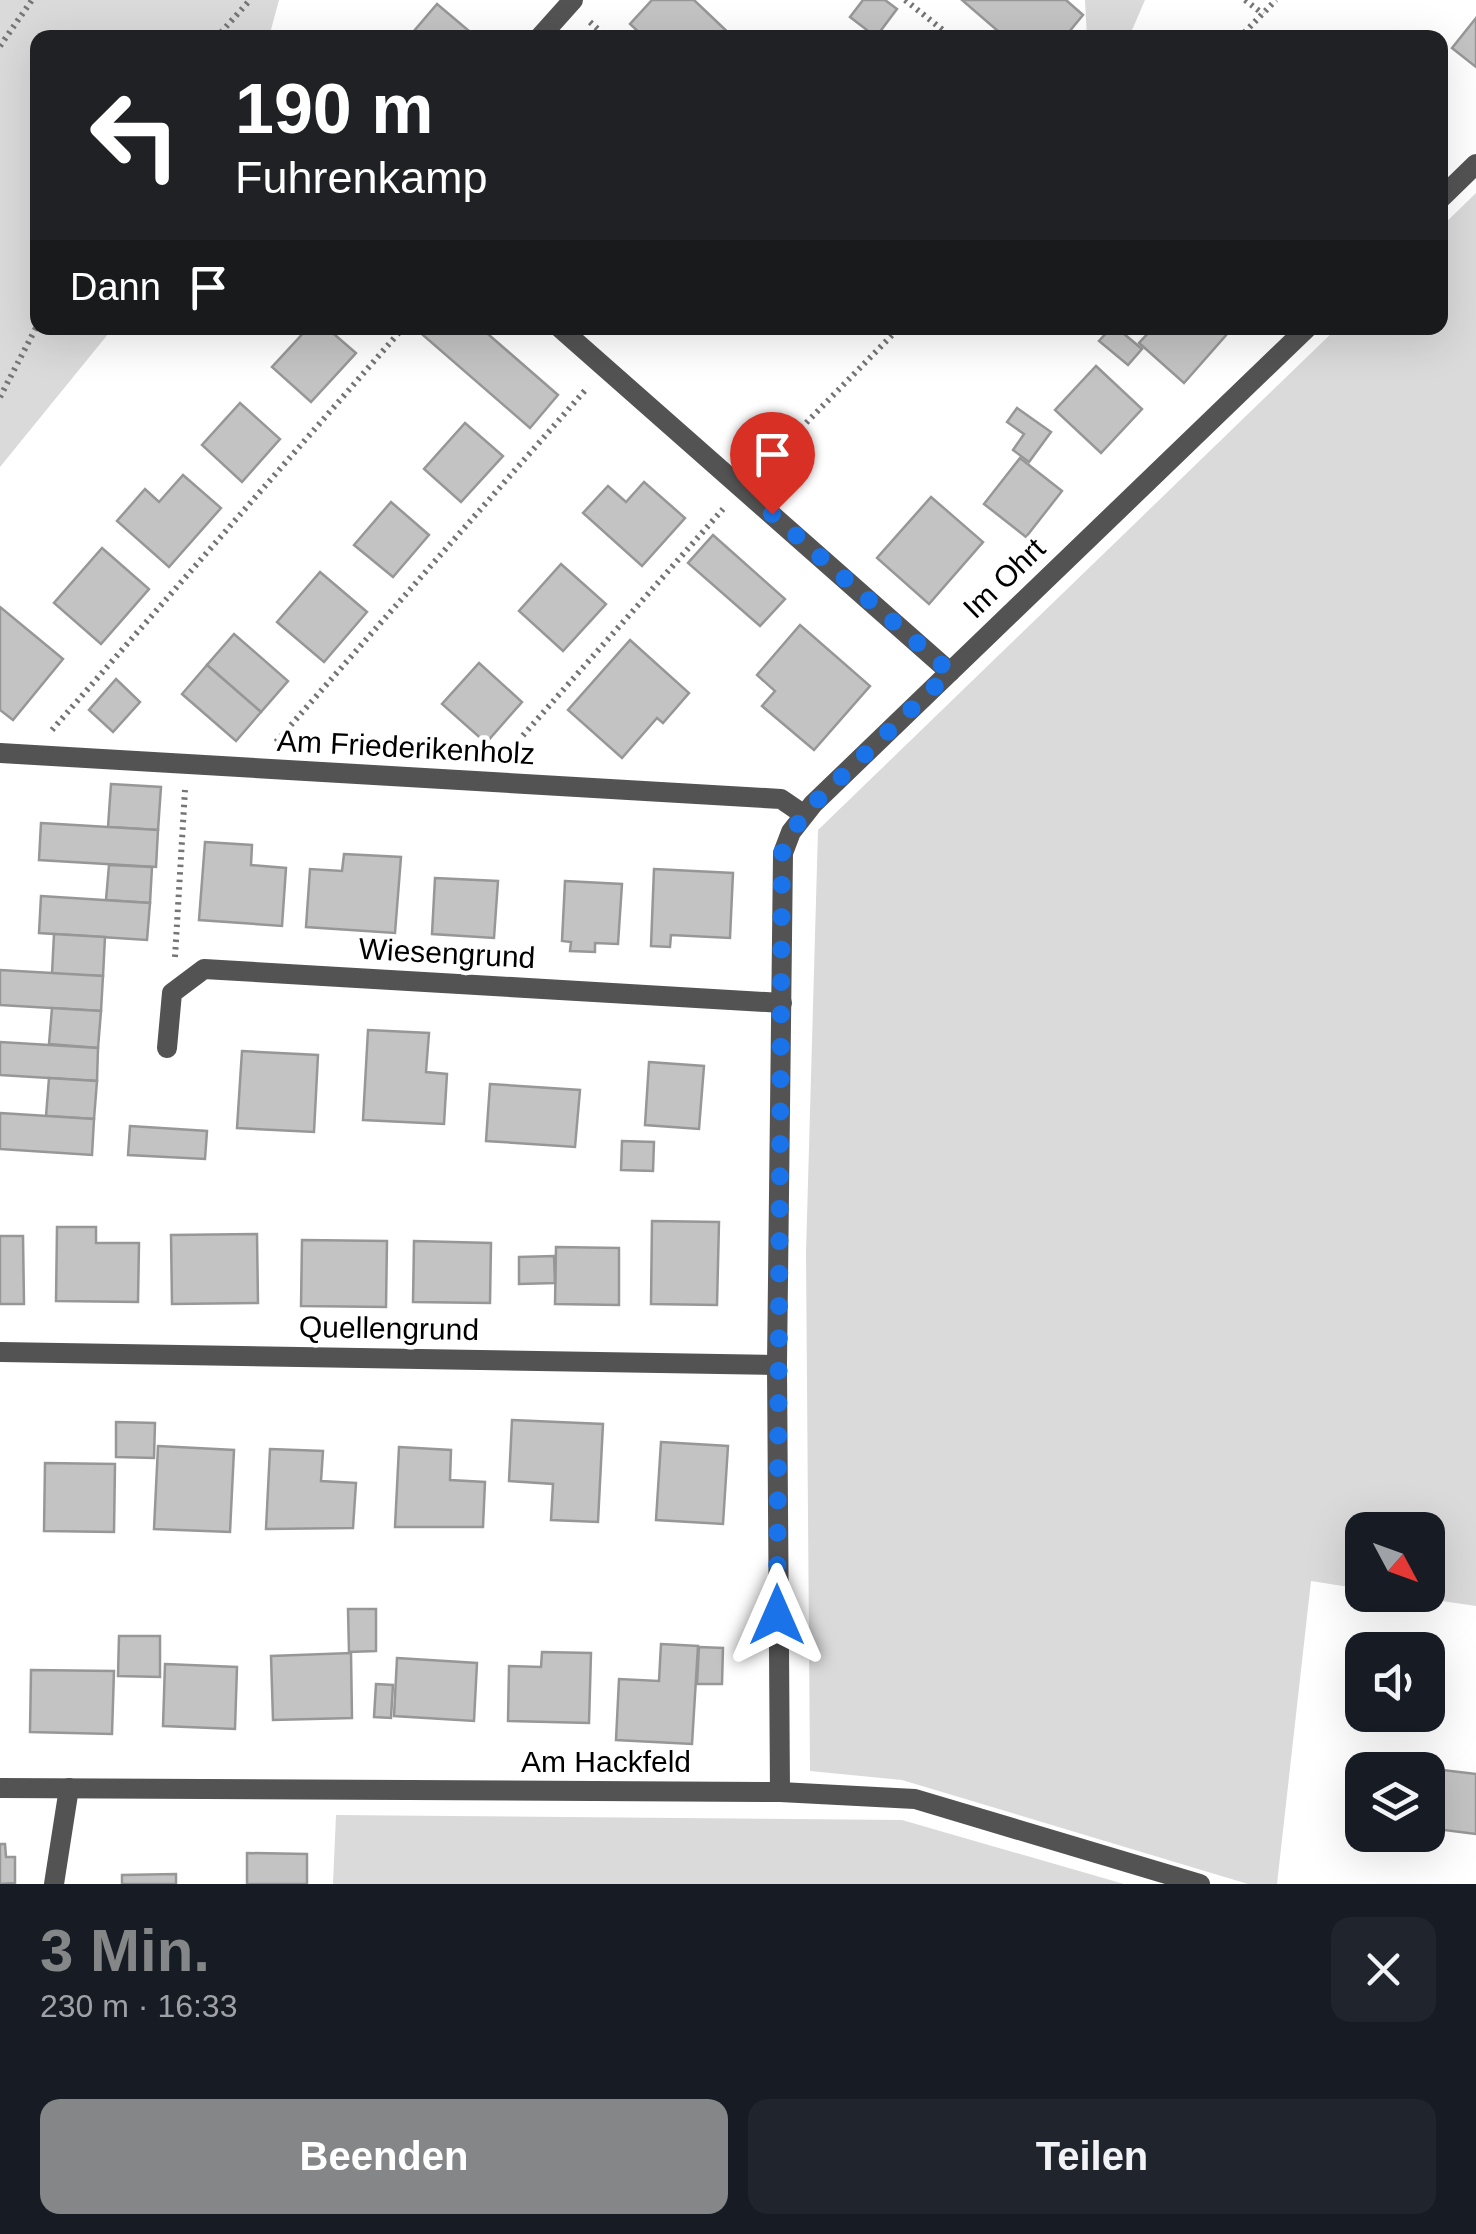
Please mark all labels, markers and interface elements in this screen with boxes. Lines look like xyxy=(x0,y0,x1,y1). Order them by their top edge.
icon: left xyxy=(70,70,200,200)
text: 190 m xyxy=(235,70,433,148)
text: Fuhrenkamp xyxy=(235,152,488,203)
icon: arrive xyxy=(181,260,236,315)
text: Dann xyxy=(70,266,161,308)
pin xyxy=(730,412,815,515)
icon: arrive xyxy=(745,427,800,482)
street label: Im Ohrt xyxy=(957,531,1052,625)
street label: Am Friederikenholz xyxy=(276,724,536,770)
street label: Wiesengrund xyxy=(358,932,536,974)
street label: Quellengrund xyxy=(299,1310,479,1346)
north arrow xyxy=(1345,1512,1445,1612)
map controls xyxy=(1345,1512,1445,1852)
position arrow xyxy=(725,1563,829,1667)
button: sound xyxy=(1345,1632,1445,1732)
street label: Am Hackfeld xyxy=(521,1745,691,1778)
button: layers xyxy=(1345,1752,1445,1852)
text: 3 Min. xyxy=(40,1917,210,1984)
button: close xyxy=(1331,1917,1436,2022)
text: 230 m · 16:33 xyxy=(40,1988,237,2024)
button: Beenden xyxy=(40,2099,728,2214)
button: Teilen xyxy=(748,2099,1436,2214)

